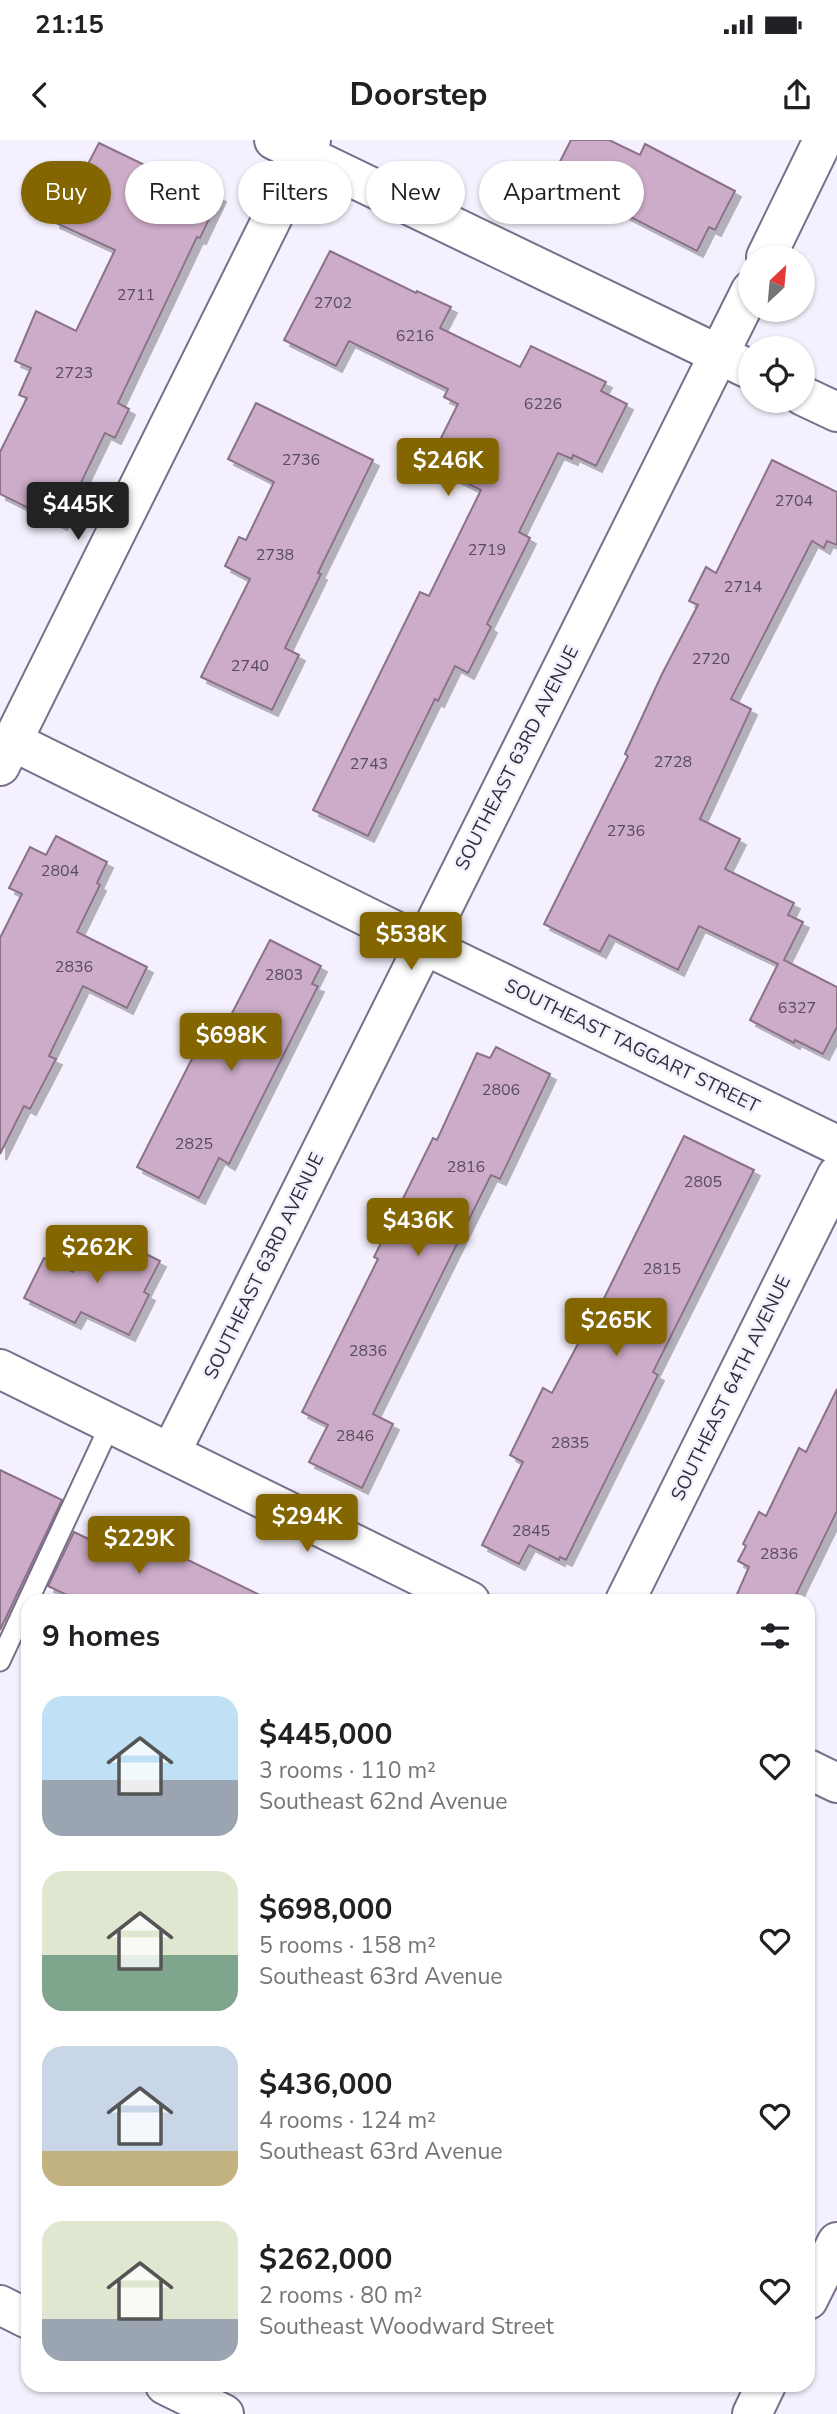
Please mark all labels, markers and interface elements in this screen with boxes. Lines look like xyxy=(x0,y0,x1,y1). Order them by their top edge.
text: 21:15 xyxy=(35,7,104,42)
text: Doorstep xyxy=(350,73,487,116)
icon: back xyxy=(21,76,59,114)
icon: share xyxy=(778,76,816,114)
chip: Buy xyxy=(21,161,111,224)
chip: Rent xyxy=(125,161,224,224)
chip: Filters xyxy=(238,161,352,224)
chip: New xyxy=(366,161,465,224)
chip: Apartment xyxy=(479,161,644,224)
north arrow xyxy=(738,245,816,322)
map controls xyxy=(738,245,815,413)
house number: 2711 xyxy=(117,284,155,306)
house number: 2702 xyxy=(314,292,352,314)
house number: 6216 xyxy=(396,325,434,347)
button: locate xyxy=(738,336,815,413)
house number: 2723 xyxy=(55,362,93,384)
house number: 6226 xyxy=(524,393,562,415)
pin: $246K xyxy=(399,438,497,498)
text: $246K xyxy=(413,445,483,476)
house number: 2736 xyxy=(282,449,320,471)
pin: $445K xyxy=(29,482,127,542)
text: $445K xyxy=(43,489,113,520)
house number: 2704 xyxy=(775,490,814,512)
house number: 2719 xyxy=(468,539,506,561)
house number: 2738 xyxy=(256,544,294,566)
house number: 2714 xyxy=(724,576,763,598)
street label: SOUTHEAST 63RD AVENUE xyxy=(449,641,585,875)
house number: 2720 xyxy=(692,648,730,670)
house number: 2740 xyxy=(231,655,269,677)
house number: 2728 xyxy=(654,751,692,773)
house number: 2743 xyxy=(350,753,388,775)
house number: 2736 xyxy=(607,820,645,842)
house number: 2804 xyxy=(41,860,80,882)
pin: $538K xyxy=(362,912,460,972)
text: $538K xyxy=(376,919,446,950)
house number: 2836 xyxy=(55,956,93,978)
house number: 2803 xyxy=(265,964,303,986)
street label: SOUTHEAST TAGGART STREET xyxy=(500,973,764,1119)
house number: 6327 xyxy=(778,997,816,1019)
pin: $698K xyxy=(182,1014,280,1073)
text: $698K xyxy=(196,1020,266,1051)
house number: 2806 xyxy=(482,1079,520,1101)
house number: 2825 xyxy=(175,1133,213,1155)
street label: SOUTHEAST 63RD AVENUE xyxy=(198,1149,330,1383)
house number: 2816 xyxy=(447,1156,485,1178)
house number: 2805 xyxy=(684,1171,722,1193)
pin: $436K xyxy=(369,1198,467,1258)
text: $436K xyxy=(383,1205,453,1236)
pin: $262K xyxy=(48,1226,146,1285)
text: $262K xyxy=(62,1232,132,1263)
house number: 2815 xyxy=(643,1258,681,1280)
street label: SOUTHEAST 64TH AVENUE xyxy=(665,1271,797,1505)
pin: $265K xyxy=(567,1298,665,1358)
text: $265K xyxy=(581,1305,651,1336)
house number: 2836 xyxy=(349,1340,387,1362)
house number: 2846 xyxy=(336,1425,374,1447)
house number: 2835 xyxy=(551,1432,589,1454)
pin: $294K xyxy=(258,1494,356,1554)
text: $294K xyxy=(272,1501,342,1532)
pin: $229K xyxy=(90,1516,188,1576)
house number: 2845 xyxy=(512,1520,550,1542)
text: $229K xyxy=(104,1523,174,1554)
house number: 2836 xyxy=(760,1543,798,1565)
text: 9 homes xyxy=(42,1616,160,1657)
icon: filters xyxy=(756,1617,794,1655)
text: $445,000 xyxy=(259,1714,392,1755)
icon: home xyxy=(98,1724,182,1808)
icon: heart xyxy=(756,1747,794,1785)
text: 3 rooms · 110 m² xyxy=(259,1755,436,1786)
text: Southeast 62nd Avenue xyxy=(259,1786,508,1817)
text: $698,000 xyxy=(259,1889,392,1930)
icon: home xyxy=(98,1899,182,1983)
icon: heart xyxy=(756,1922,794,1960)
text: 5 rooms · 158 m² xyxy=(259,1930,436,1961)
text: Southeast 63rd Avenue xyxy=(259,1961,503,1992)
text: $436,000 xyxy=(259,2064,392,2105)
icon: home xyxy=(98,2074,182,2158)
icon: heart xyxy=(756,2097,794,2135)
text: 4 rooms · 124 m² xyxy=(259,2105,436,2136)
text: Southeast 63rd Avenue xyxy=(259,2136,503,2167)
text: $262,000 xyxy=(259,2239,392,2280)
icon: home xyxy=(98,2249,182,2333)
icon: heart xyxy=(756,2272,794,2310)
text: 2 rooms · 80 m² xyxy=(259,2280,422,2311)
text: Southeast Woodward Street xyxy=(259,2311,554,2342)

